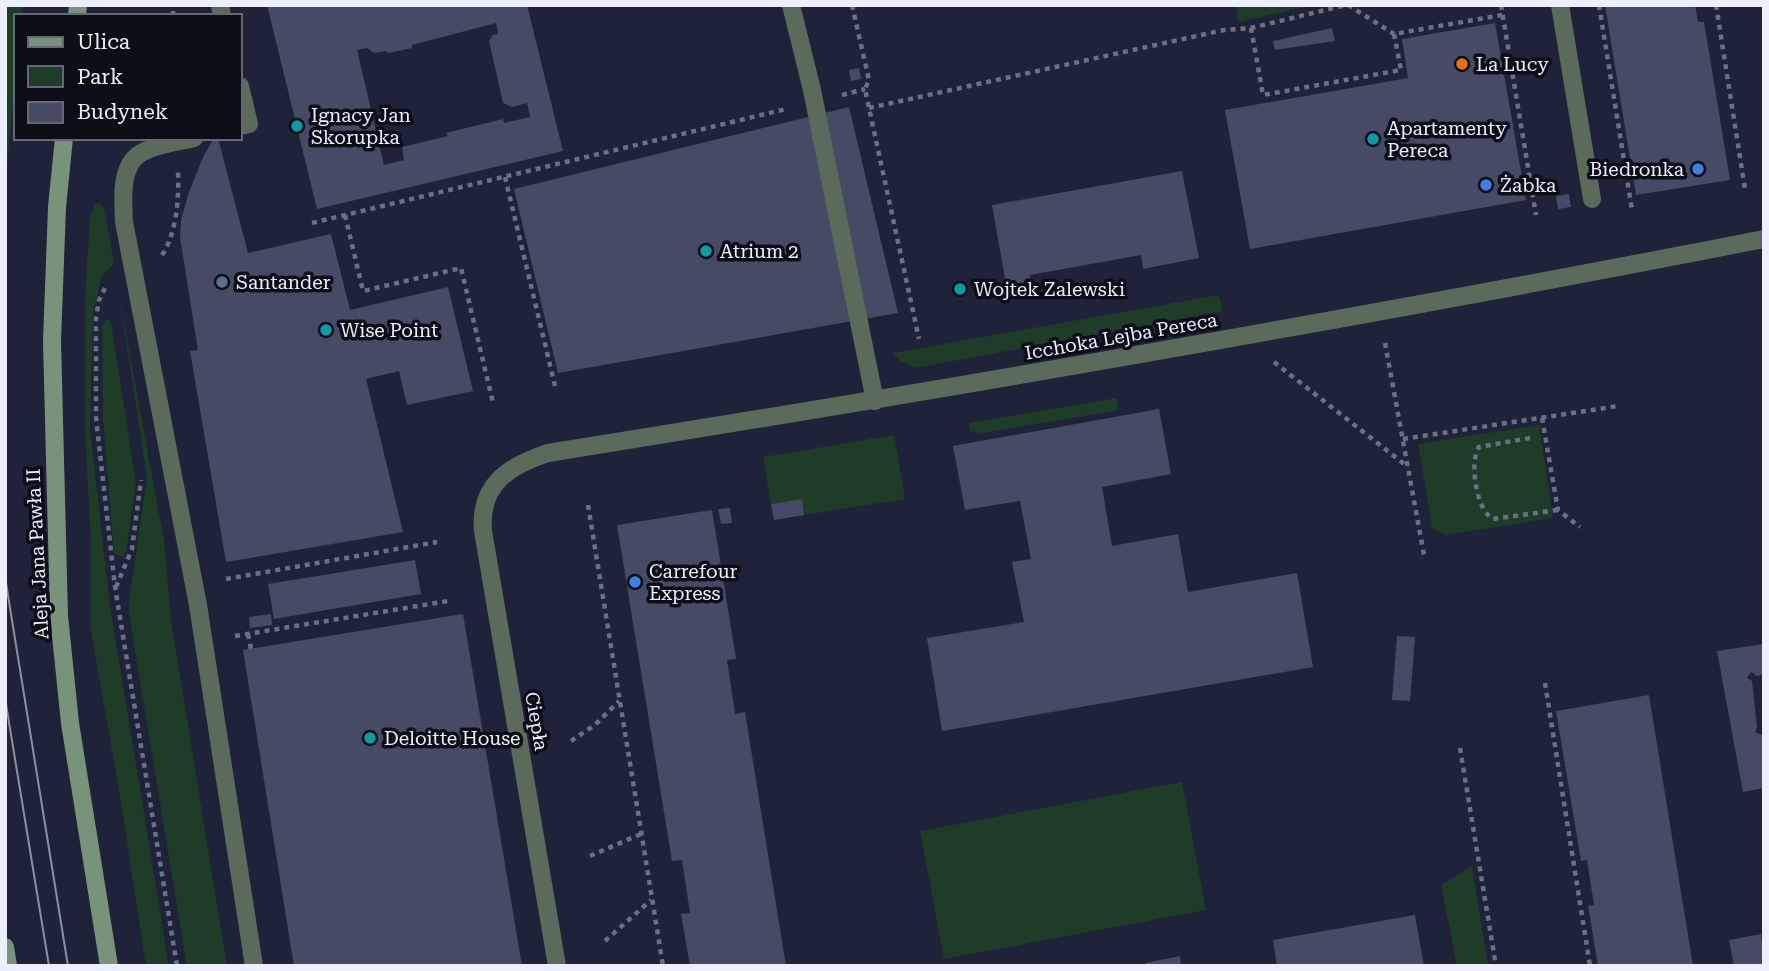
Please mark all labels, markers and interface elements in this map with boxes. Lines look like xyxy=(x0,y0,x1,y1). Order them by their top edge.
legend xyxy=(14,14,242,140)
text: Ulica xyxy=(77,30,131,54)
place label: La Lucy xyxy=(1476,53,1549,76)
marker: La Lucy xyxy=(1454,56,1470,72)
text: Park xyxy=(77,65,123,89)
text: Budynek xyxy=(77,100,168,124)
place label: Ignacy Jan Skorupka xyxy=(311,104,411,149)
place label: Apartamenty Pereca xyxy=(1387,117,1507,162)
marker: Ignacy Jan Skorupka xyxy=(289,118,305,134)
marker: Apartamenty Pereca xyxy=(1365,131,1381,147)
place label: Biedronka xyxy=(1590,158,1685,181)
marker: Biedronka xyxy=(1690,161,1706,177)
place label: Żabka xyxy=(1500,174,1557,197)
marker: Żabka xyxy=(1478,177,1494,193)
place label: Atrium 2 xyxy=(720,240,799,263)
marker: Atrium 2 xyxy=(698,243,714,259)
place label: Santander xyxy=(236,271,331,294)
marker: Santander xyxy=(214,274,230,290)
place label: Wojtek Zalewski xyxy=(974,278,1125,301)
marker: Wojtek Zalewski xyxy=(952,281,968,297)
street label: Icchoka Lejba Pereca xyxy=(1023,308,1220,365)
place label: Wise Point xyxy=(340,319,438,342)
marker: Wise Point xyxy=(318,322,334,338)
street label: Aleja Jana Pawła II xyxy=(22,468,53,640)
place label: Carrefour Express xyxy=(649,560,738,605)
marker: Carrefour Express xyxy=(627,574,643,590)
street label: Ciepła xyxy=(520,690,553,753)
place label: Deloitte House xyxy=(384,727,521,750)
marker: Deloitte House xyxy=(362,730,378,746)

